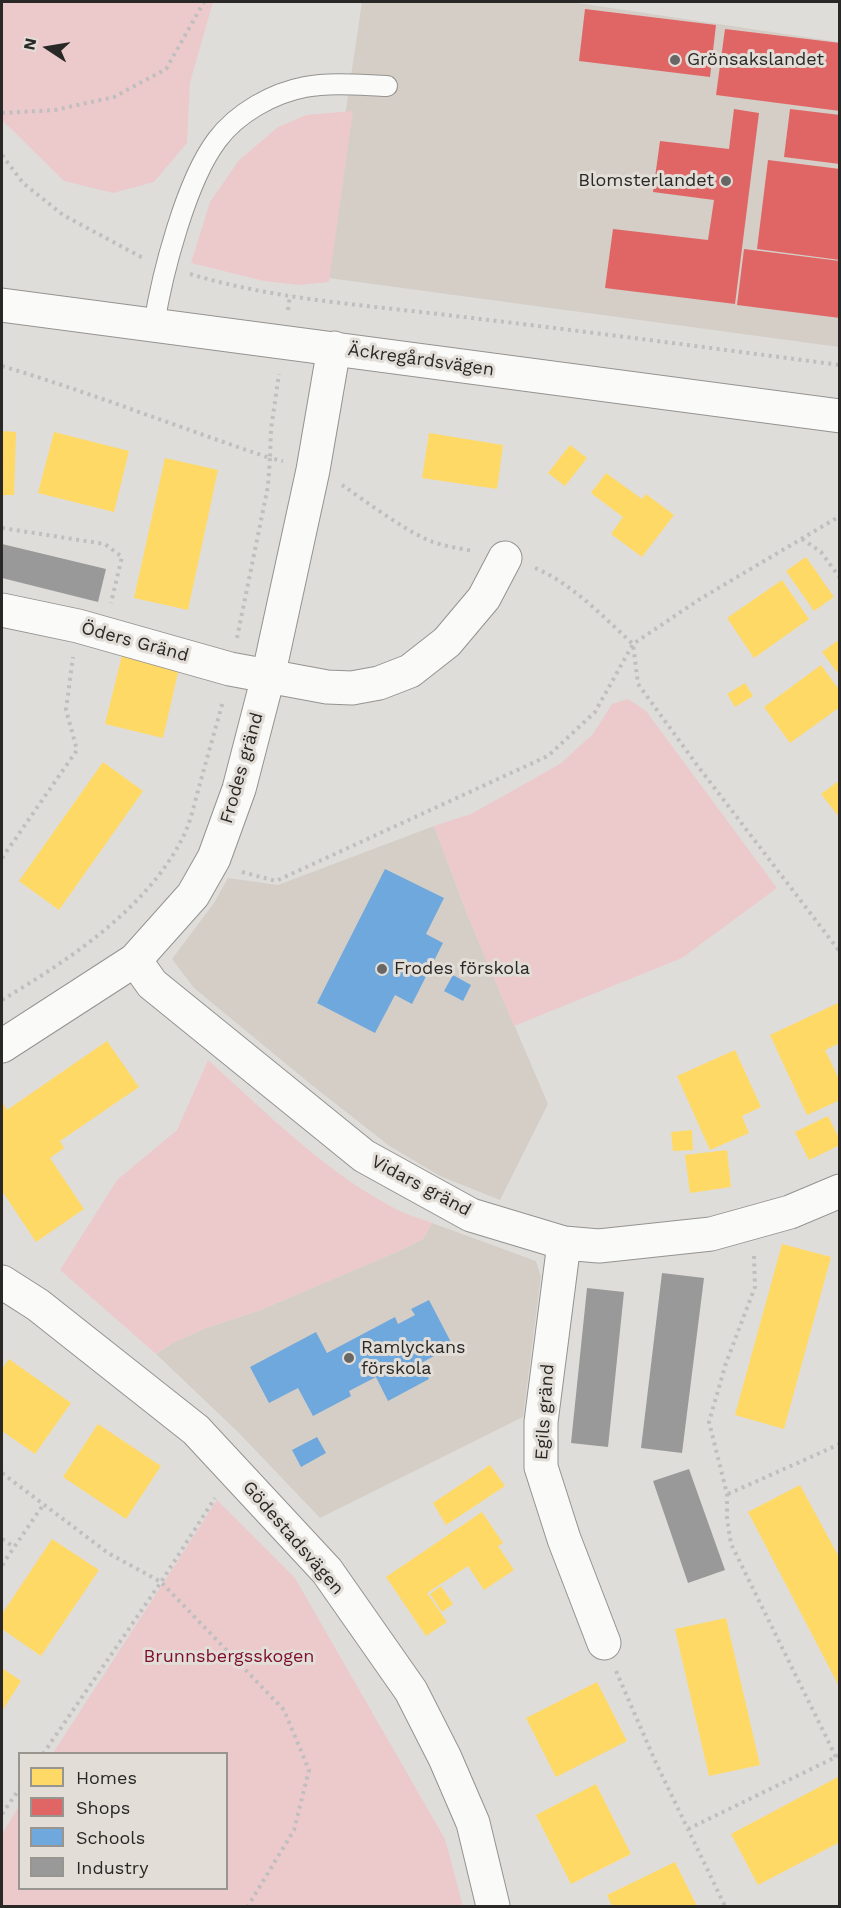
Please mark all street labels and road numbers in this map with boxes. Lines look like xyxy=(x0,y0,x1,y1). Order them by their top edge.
street label: Äckregårdsvägen xyxy=(347,339,495,381)
street label: Öders Gränd xyxy=(79,617,191,667)
street label: Frodes gränd xyxy=(216,710,268,826)
street label: Vidars gränd xyxy=(367,1151,475,1221)
street label: Egils gränd xyxy=(531,1363,559,1461)
street label: Gödestadsvägen xyxy=(238,1477,348,1599)

